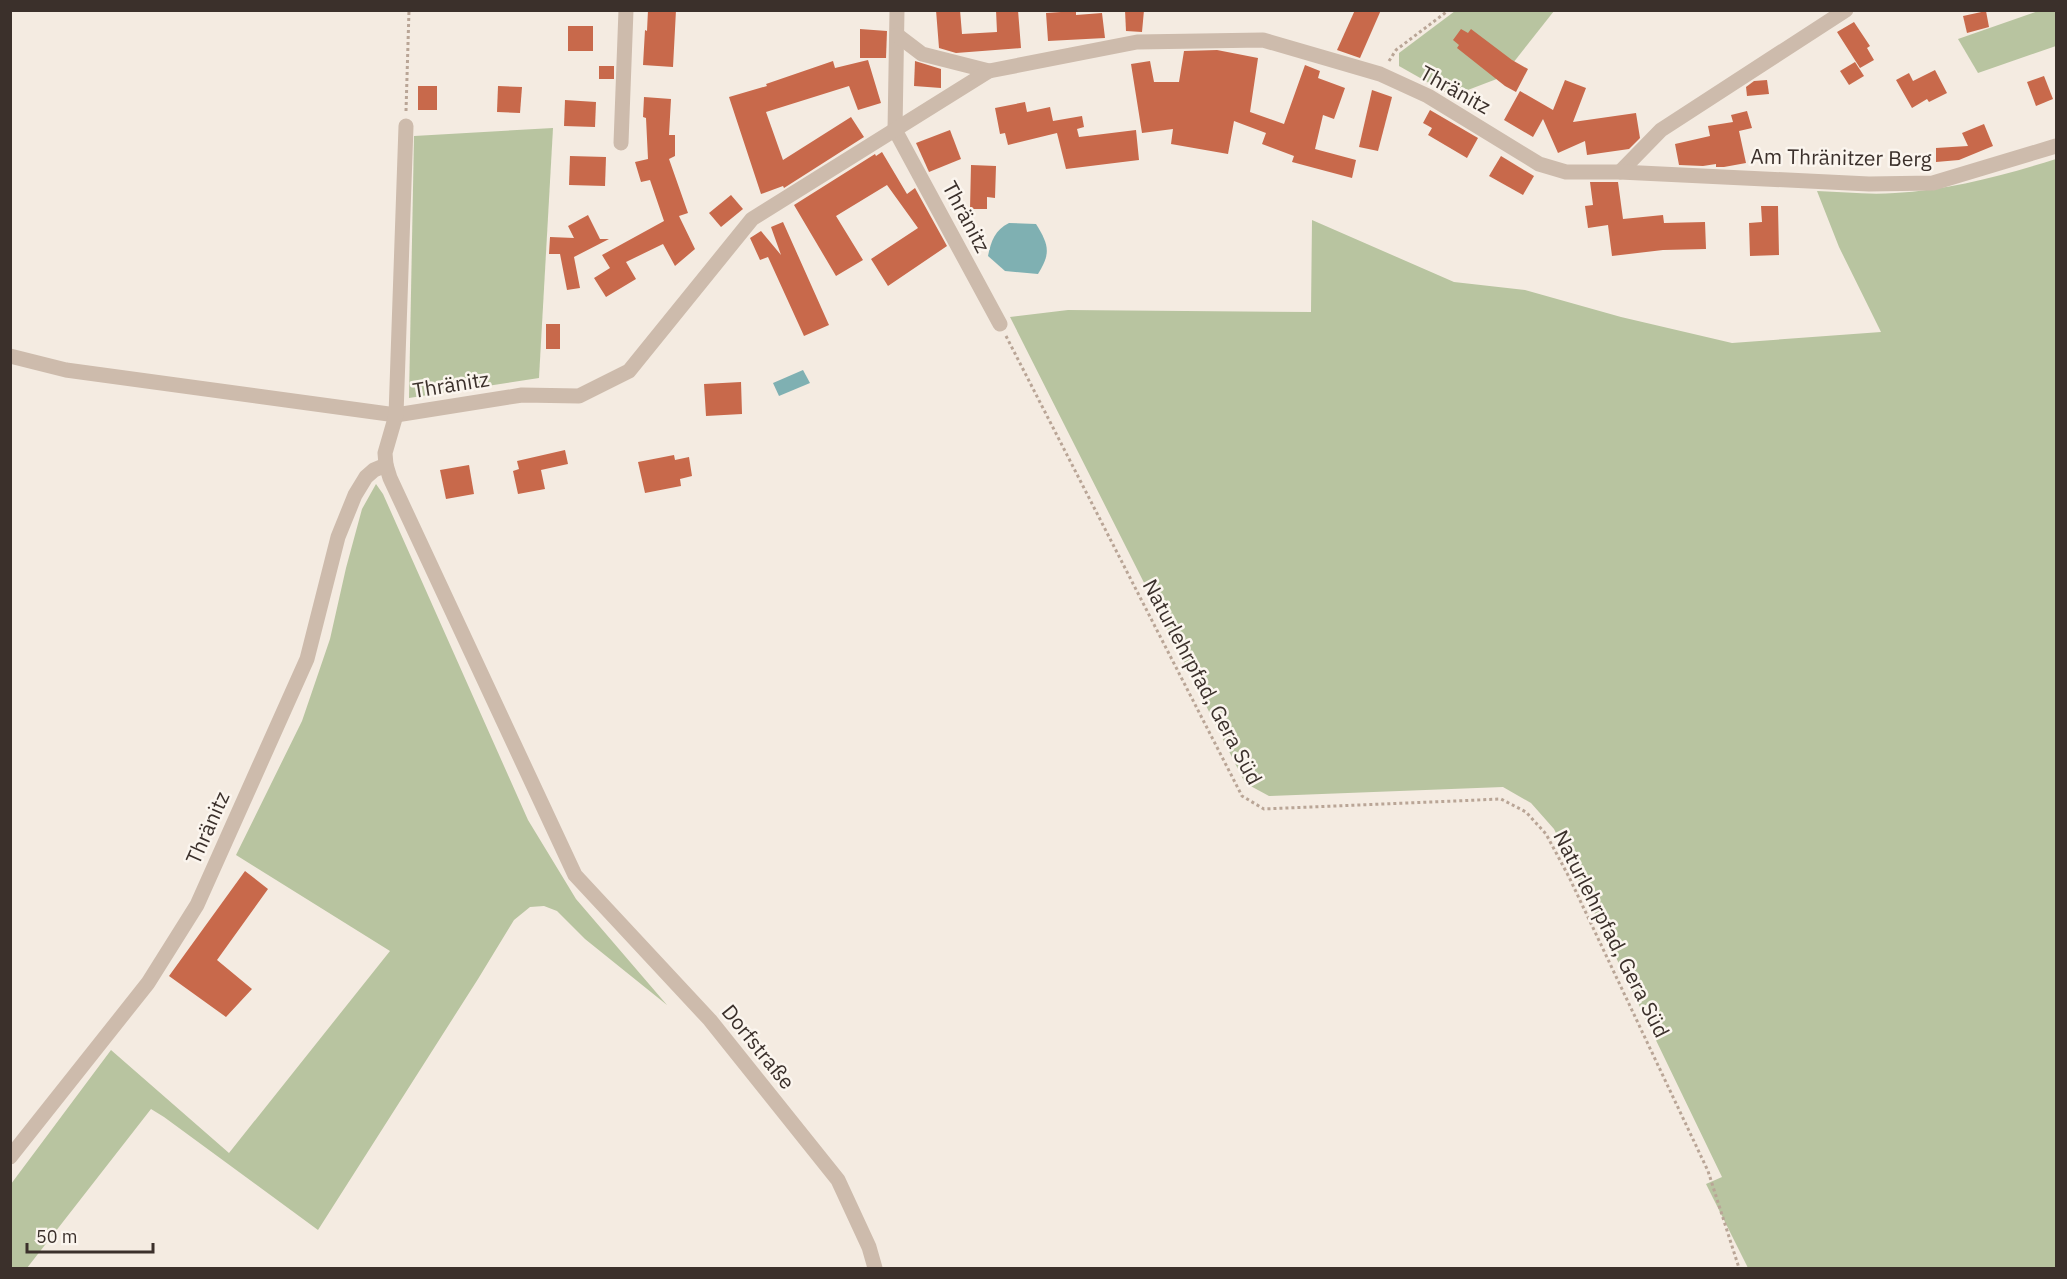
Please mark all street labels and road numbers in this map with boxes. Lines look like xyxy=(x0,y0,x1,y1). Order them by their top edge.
street label: Thränitz xyxy=(1415,58,1496,120)
street label: Am Thränitzer Berg xyxy=(1750,141,1932,173)
street label: Thränitz xyxy=(936,176,997,257)
street label: Thränitz xyxy=(411,364,491,404)
street label: Naturlehrpfad, Gera Süd xyxy=(1137,574,1269,789)
street label: Thränitz xyxy=(179,786,236,868)
street label: Naturlehrpfad, Gera Süd xyxy=(1547,825,1676,1042)
street label: Dorfstraße xyxy=(716,998,802,1095)

